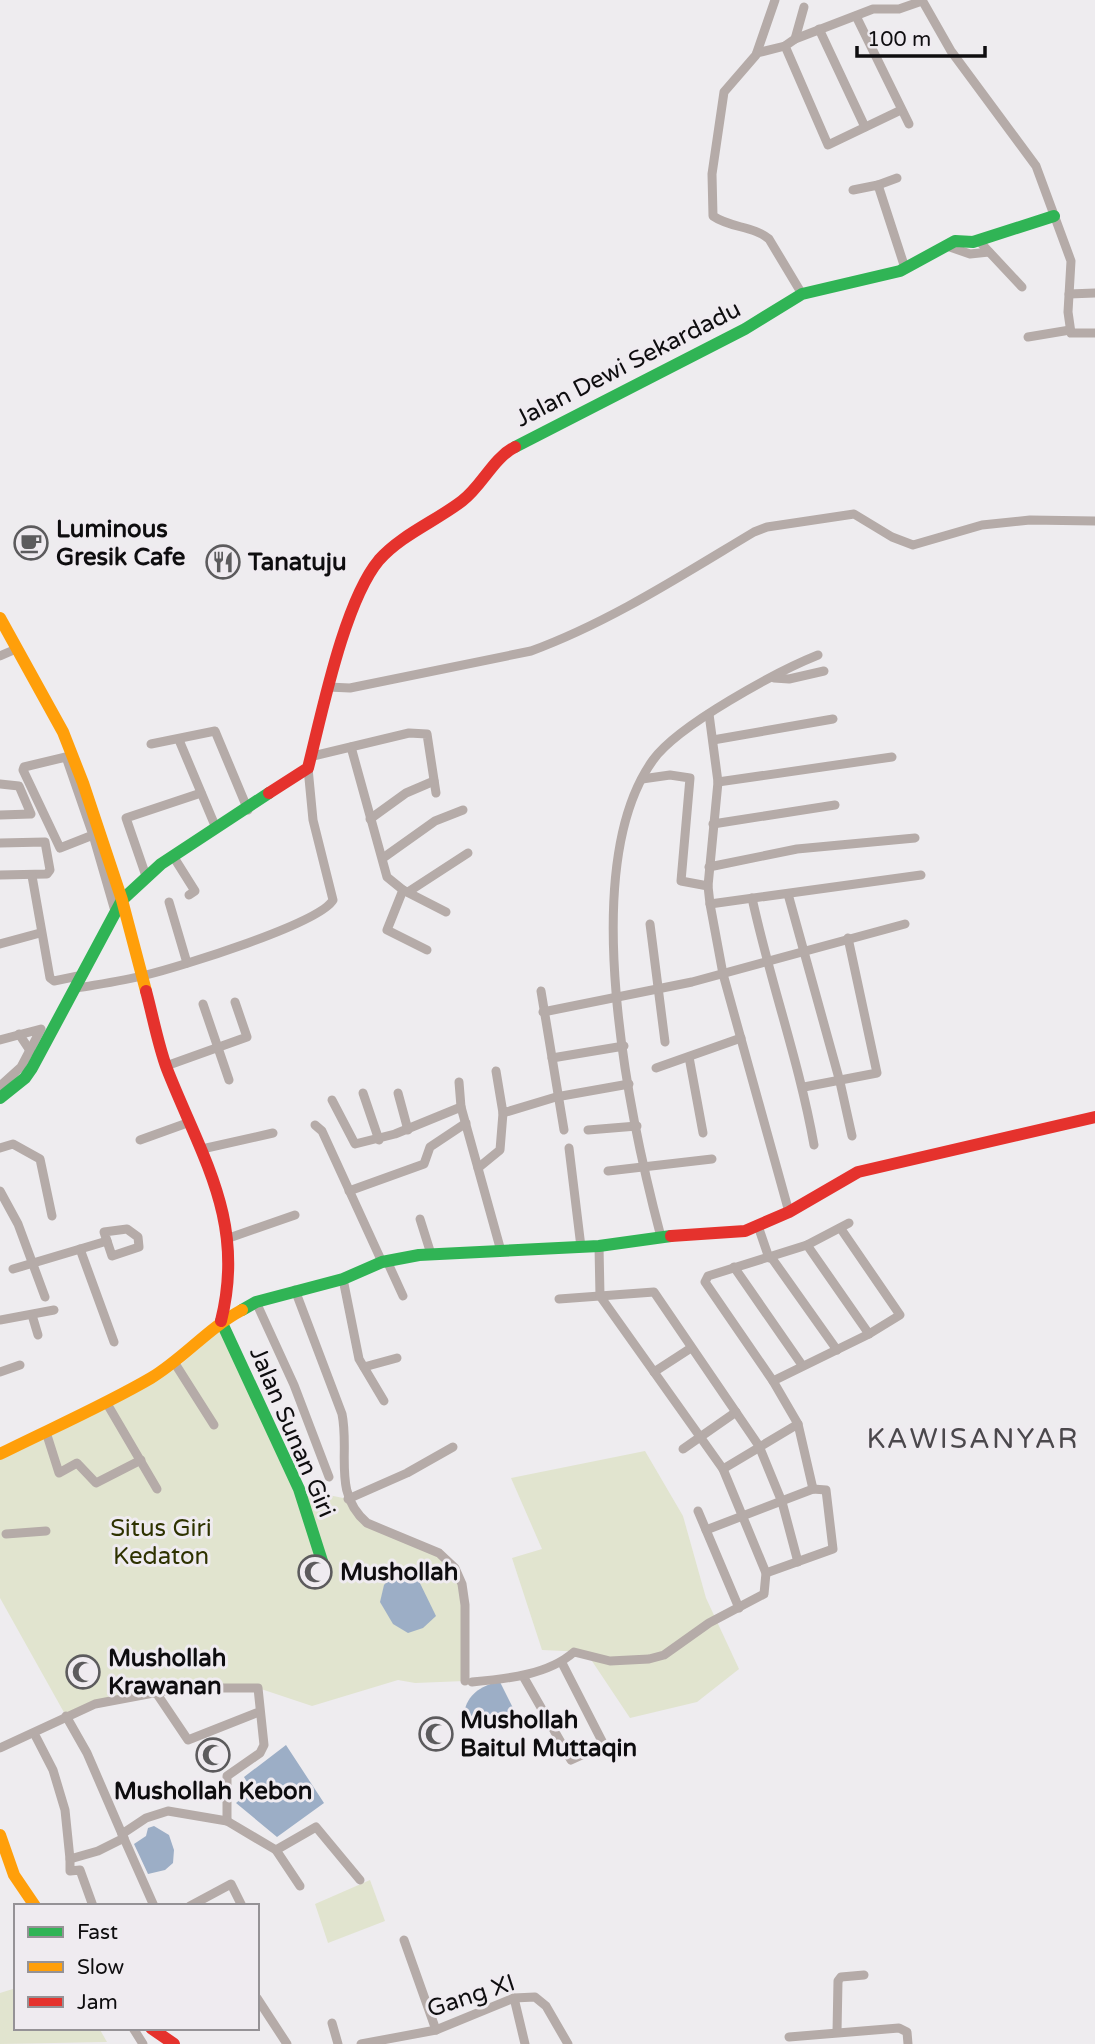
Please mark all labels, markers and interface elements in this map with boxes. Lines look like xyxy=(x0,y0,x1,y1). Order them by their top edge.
scale bar xyxy=(857,14,985,58)
text: 100 m xyxy=(867,27,931,52)
street label: Jalan Dewi Sekardadu xyxy=(510,295,746,433)
place label: Luminous Gresik Cafe xyxy=(56,515,186,572)
cafe icon: Luminous Gresik Cafe xyxy=(12,524,50,562)
restaurant icon: Tanatuju xyxy=(204,543,242,581)
place label: Tanatuju xyxy=(247,548,347,577)
street label: Jalan Sunan Giri xyxy=(243,1342,341,1522)
district label: KAWISANYAR xyxy=(866,1422,1080,1456)
park label: Situs Giri Kedaton xyxy=(110,1514,212,1571)
mosque icon: Mushollah xyxy=(296,1553,334,1591)
place label: Mushollah xyxy=(340,1558,458,1587)
place label: Mushollah Krawanan xyxy=(108,1644,226,1701)
mosque icon: Mushollah Krawanan xyxy=(64,1653,102,1691)
place label: Mushollah Baitul Muttaqin xyxy=(460,1706,637,1763)
mosque icon: Mushollah Baitul Muttaqin xyxy=(417,1715,455,1753)
mosque icon: Mushollah Kebon xyxy=(194,1736,232,1774)
place label: Mushollah Kebon xyxy=(114,1777,312,1806)
legend xyxy=(14,1904,259,2030)
text: Fast xyxy=(77,1920,118,1945)
text: Slow xyxy=(77,1955,125,1980)
street label: Gang XI xyxy=(423,1968,519,2024)
text: Jam xyxy=(77,1990,118,2015)

